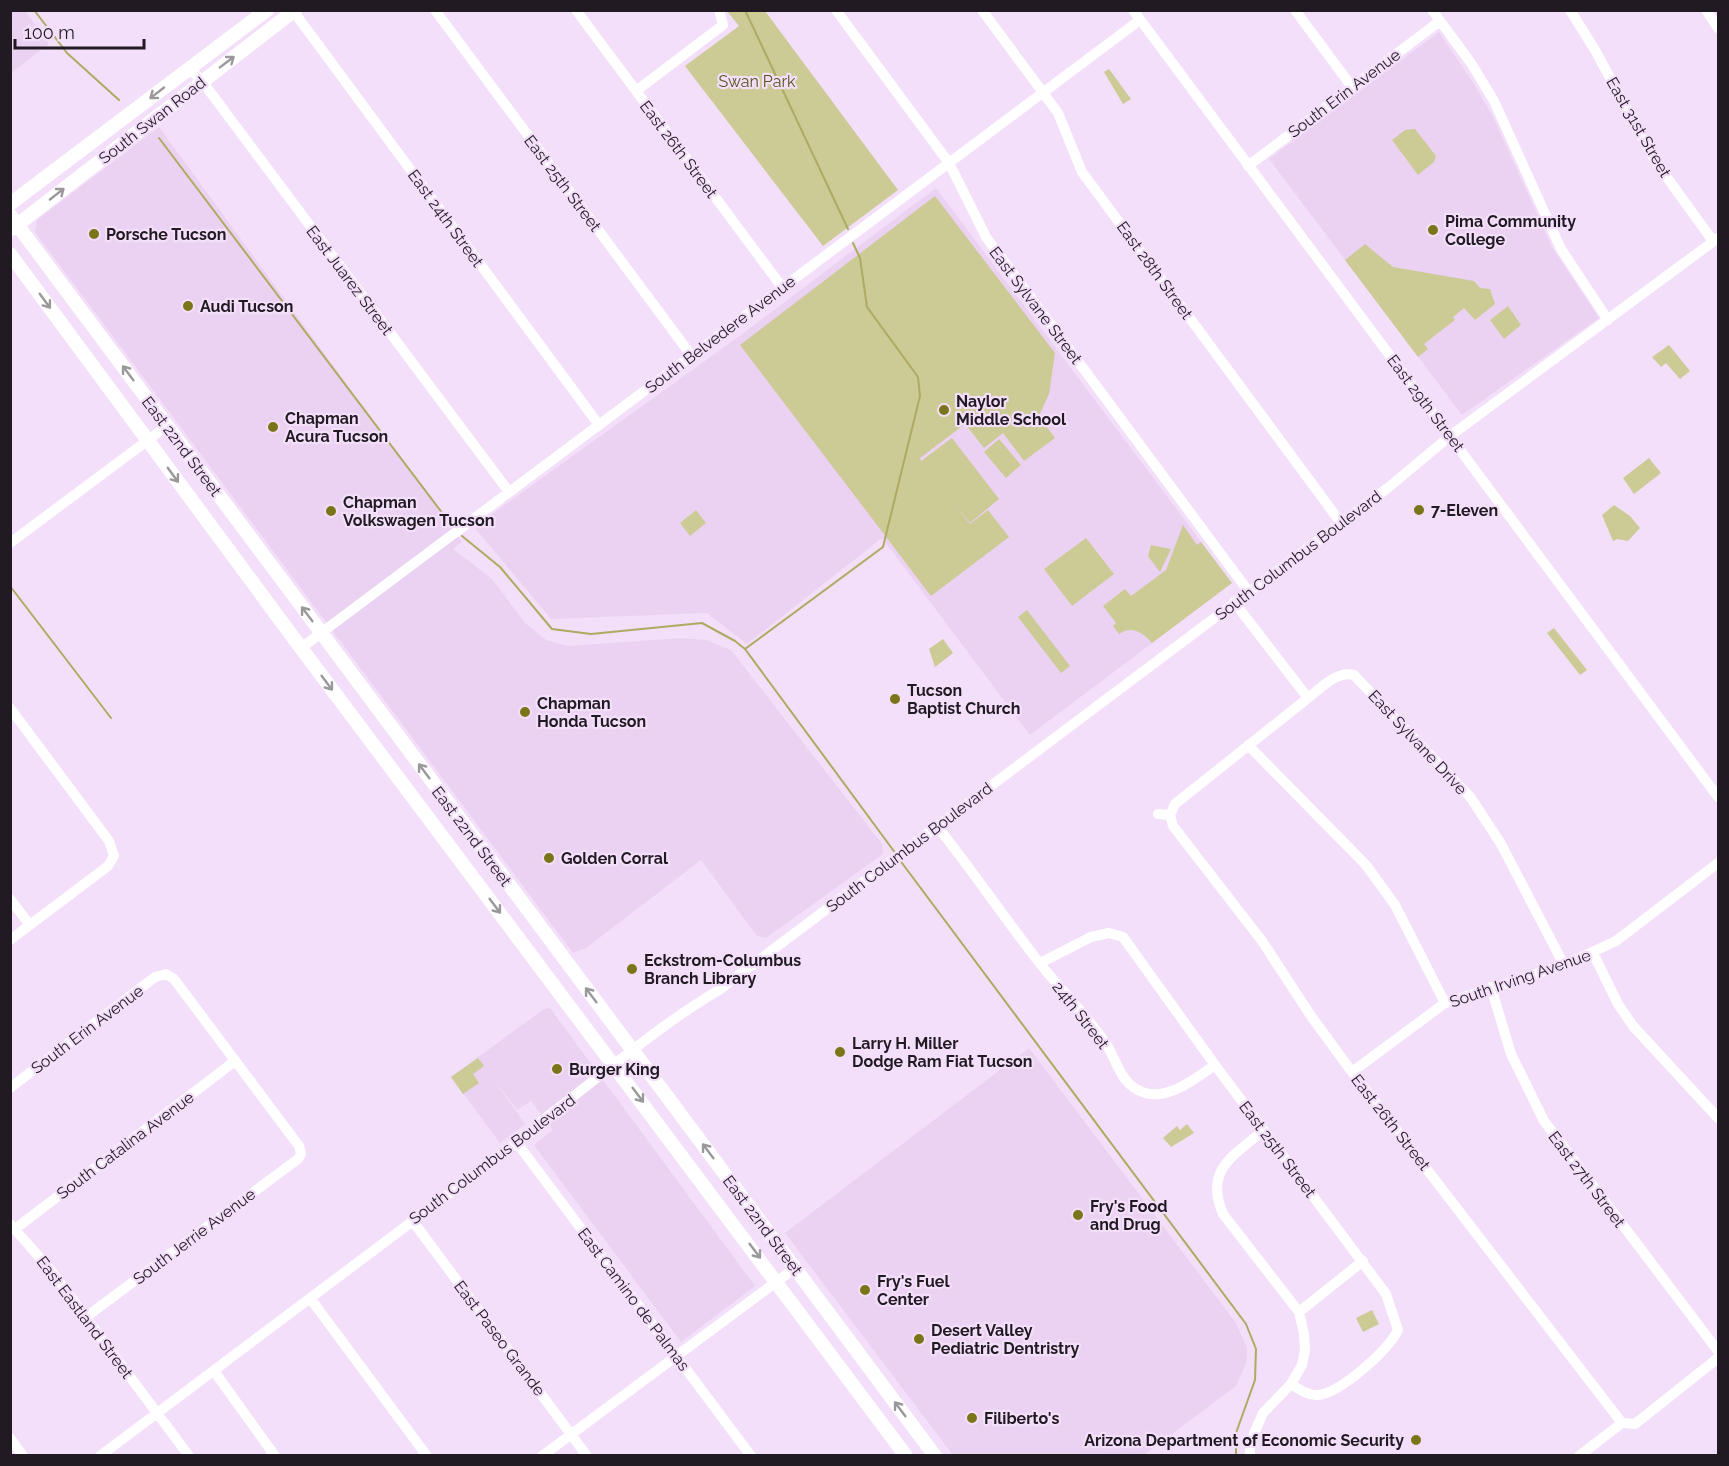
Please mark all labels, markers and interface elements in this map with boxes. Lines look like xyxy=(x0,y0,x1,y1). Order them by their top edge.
scale bar xyxy=(15,12,144,50)
text: 100 m xyxy=(24,22,75,43)
street label: South Erin Avenue xyxy=(1285,45,1404,142)
one-way arrow xyxy=(219,56,235,68)
park label: Swan Park xyxy=(718,72,796,91)
street label: South Swan Road xyxy=(95,73,210,168)
street label: East 31st Street xyxy=(1602,74,1675,181)
one-way arrow xyxy=(150,86,166,99)
street label: East 26th Street xyxy=(636,97,722,202)
street label: East 25th Street xyxy=(520,131,605,236)
street label: East 24th Street xyxy=(404,166,488,271)
one-way arrow xyxy=(48,188,64,201)
place label: Pima Community College xyxy=(1445,212,1576,249)
street label: East 28th Street xyxy=(1113,218,1197,324)
street label: East Juarez Street xyxy=(302,222,397,339)
marker: Pima Community College xyxy=(1426,223,1440,237)
place label: Porsche Tucson xyxy=(106,225,226,244)
marker: Porsche Tucson xyxy=(87,227,101,241)
street label: East Sylvane Street xyxy=(985,243,1086,368)
street label: South Belvedere Avenue xyxy=(641,272,799,397)
one-way arrow xyxy=(39,293,51,309)
place label: Audi Tucson xyxy=(200,297,293,316)
marker: Audi Tucson xyxy=(181,299,195,313)
street label: East 29th Street xyxy=(1383,351,1469,456)
one-way arrow xyxy=(122,366,134,382)
place label: Naylor Middle School xyxy=(956,392,1067,429)
street label: East 22nd Street xyxy=(138,393,226,500)
marker: Naylor Middle School xyxy=(937,403,951,417)
place label: Chapman Acura Tucson xyxy=(285,409,388,446)
marker: Chapman Acura Tucson xyxy=(266,420,280,434)
one-way arrow xyxy=(167,467,179,483)
street label: South Columbus Boulevard xyxy=(1211,487,1385,624)
place label: Chapman Volkswagen Tucson xyxy=(343,493,494,530)
place label: 7-Eleven xyxy=(1431,501,1498,520)
marker: 7-Eleven xyxy=(1412,503,1426,517)
marker: Chapman Volkswagen Tucson xyxy=(324,504,338,518)
one-way arrow xyxy=(301,607,313,623)
one-way arrow xyxy=(320,674,333,690)
place label: Tucson Baptist Church xyxy=(907,681,1020,718)
street label: East Sylvane Drive xyxy=(1364,686,1471,798)
marker: Tucson Baptist Church xyxy=(888,692,902,706)
place label: Chapman Honda Tucson xyxy=(537,694,646,731)
marker: Chapman Honda Tucson xyxy=(518,705,532,719)
one-way arrow xyxy=(417,763,430,779)
street label: South Columbus Boulevard xyxy=(822,779,996,916)
street label: East 22nd Street xyxy=(428,783,516,890)
place label: Golden Corral xyxy=(561,849,669,868)
marker: Golden Corral xyxy=(542,851,556,865)
one-way arrow xyxy=(489,898,502,914)
street label: South Irving Avenue xyxy=(1447,945,1593,1012)
place label: Eckstrom-Columbus Branch Library xyxy=(644,951,801,988)
marker: Eckstrom-Columbus Branch Library xyxy=(625,962,639,976)
street label: 24th Street xyxy=(1048,978,1113,1053)
street label: South Erin Avenue xyxy=(28,981,147,1078)
one-way arrow xyxy=(585,988,597,1004)
place label: Larry H. Miller Dodge Ram Fiat Tucson xyxy=(852,1034,1032,1071)
marker: Larry H. Miller Dodge Ram Fiat Tucson xyxy=(833,1045,847,1059)
place label: Burger King xyxy=(569,1060,660,1079)
marker: Burger King xyxy=(550,1062,564,1076)
street label: East 26th Street xyxy=(1347,1070,1434,1175)
one-way arrow xyxy=(631,1087,644,1103)
street label: South Catalina Avenue xyxy=(53,1088,198,1203)
street label: South Columbus Boulevard xyxy=(405,1091,579,1228)
street label: East 25th Street xyxy=(1235,1097,1320,1202)
street label: East 27th Street xyxy=(1544,1127,1629,1232)
one-way arrow xyxy=(701,1144,714,1160)
street label: East 22nd Street xyxy=(719,1172,807,1279)
street label: South Jerrie Avenue xyxy=(130,1184,259,1288)
place label: Fry's Food and Drug xyxy=(1090,1197,1168,1234)
marker: Fry's Food and Drug xyxy=(1071,1208,1085,1222)
street label: East Camino de Palmas xyxy=(574,1224,694,1375)
one-way arrow xyxy=(748,1243,761,1259)
street label: East Eastland Street xyxy=(33,1253,137,1383)
place label: Fry's Fuel Center xyxy=(877,1272,950,1309)
street label: East Paseo Grande xyxy=(450,1277,549,1400)
marker: Fry's Fuel Center xyxy=(858,1283,872,1297)
place label: Desert Valley Pediatric Dentristry xyxy=(931,1321,1079,1358)
marker: Desert Valley Pediatric Dentristry xyxy=(912,1332,926,1346)
one-way arrow xyxy=(894,1401,906,1417)
place label: Filiberto's xyxy=(984,1409,1059,1428)
marker: Filiberto's xyxy=(965,1411,979,1425)
place label: Arizona Department of Economic Security xyxy=(1084,1431,1404,1450)
marker: Arizona Department of Economic Security xyxy=(1409,1433,1423,1447)

